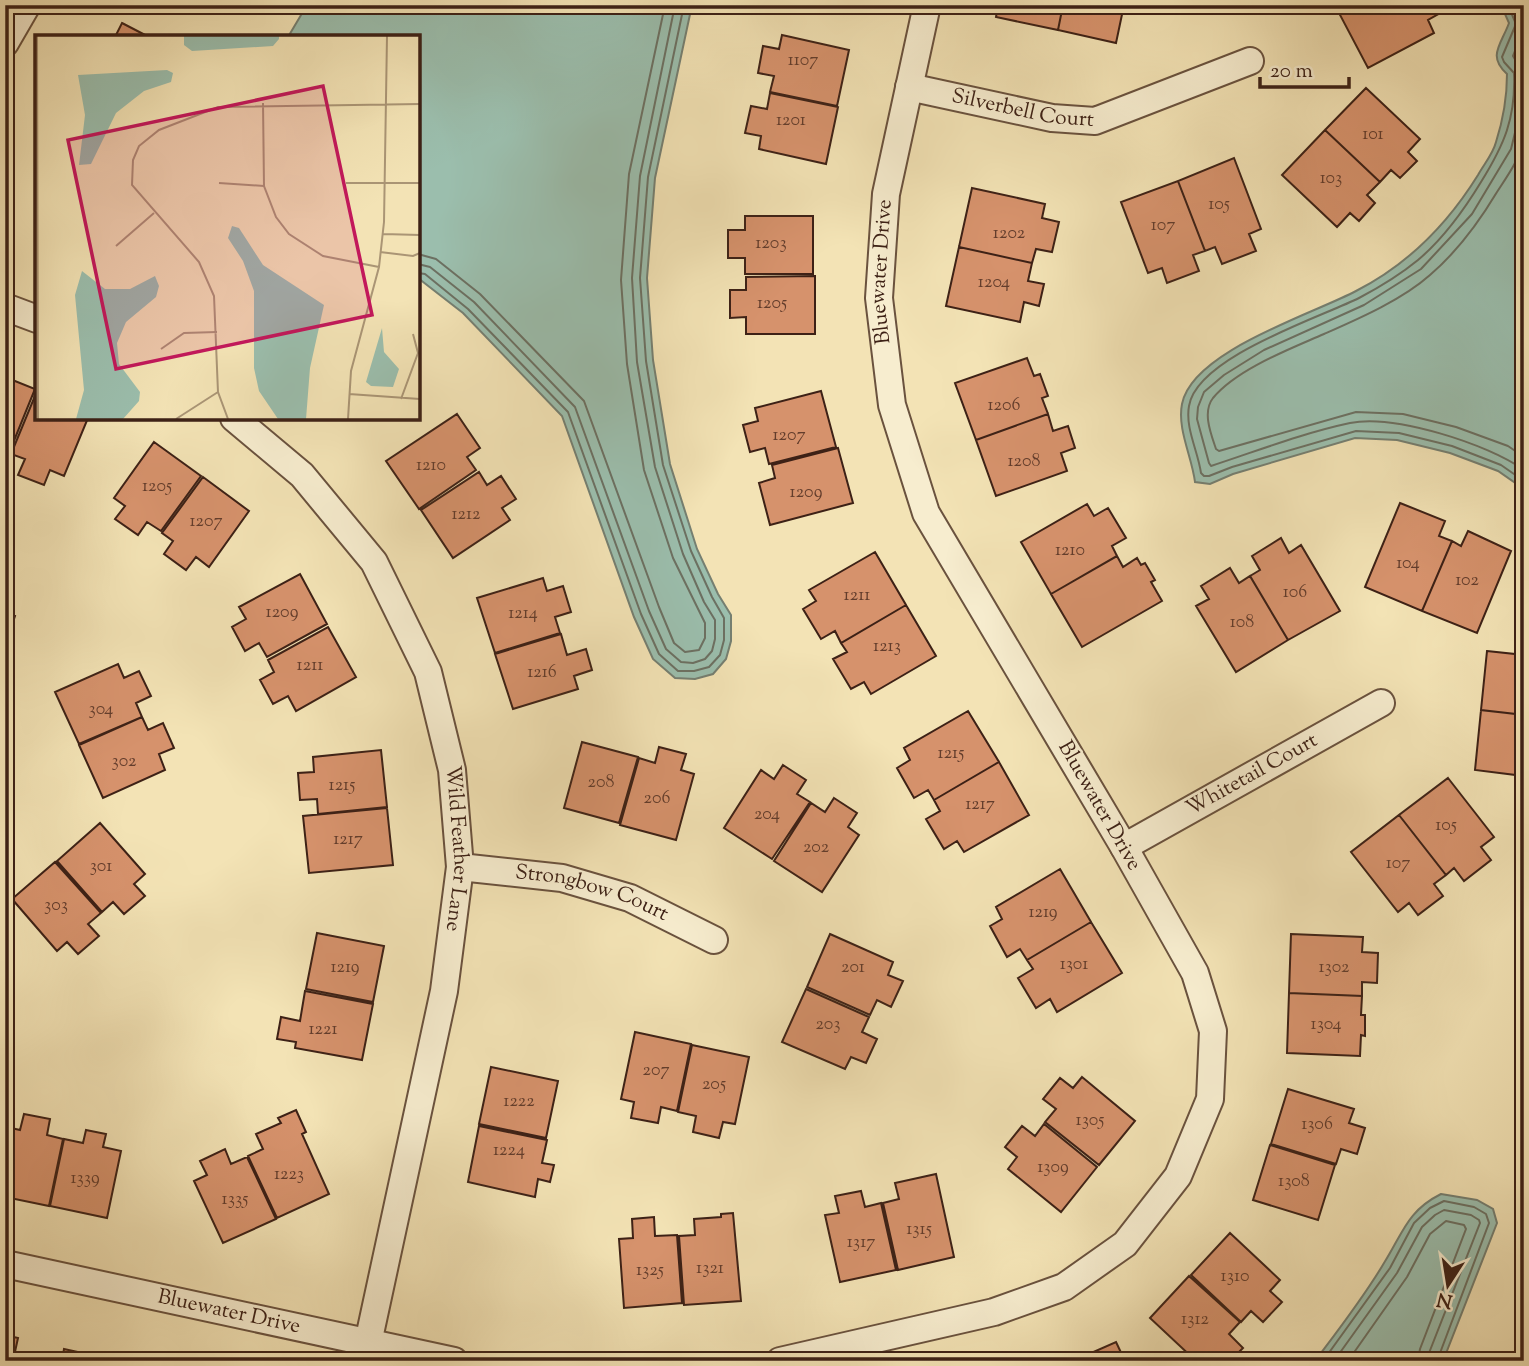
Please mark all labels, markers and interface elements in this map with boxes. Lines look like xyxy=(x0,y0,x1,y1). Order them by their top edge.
inset map xyxy=(35,35,420,420)
scale bar xyxy=(1260,46,1349,90)
house number: 1107 xyxy=(788,48,818,74)
text: 20 m xyxy=(1270,57,1313,87)
street label: Silverbell Court xyxy=(949,82,1095,136)
house number: 1201 xyxy=(776,108,806,134)
house number: 101 xyxy=(1362,122,1384,148)
house number: 103 xyxy=(1320,166,1342,192)
house number: 105 xyxy=(1208,192,1230,218)
street label: Bluewater Drive xyxy=(864,198,901,346)
house number: 107 xyxy=(1151,213,1175,239)
house number: 1202 xyxy=(993,221,1026,247)
house number: 1203 xyxy=(755,231,787,257)
house number: 1204 xyxy=(978,270,1010,296)
house number: 1205 xyxy=(757,291,787,317)
house number: 1206 xyxy=(987,393,1021,419)
house number: 1207 xyxy=(772,423,806,449)
house number: 1208 xyxy=(1007,449,1041,475)
house number: 1210 xyxy=(416,453,446,479)
house number: 1205 xyxy=(142,474,172,500)
house number: 1209 xyxy=(790,480,823,506)
house number: 1212 xyxy=(451,502,481,528)
house number: 1207 xyxy=(189,509,223,535)
house number: 1210 xyxy=(1055,538,1085,564)
house number: 104 xyxy=(1396,551,1420,577)
house number: 102 xyxy=(1455,568,1479,594)
house number: 106 xyxy=(1283,580,1307,606)
house number: 1211 xyxy=(844,583,870,609)
house number: 1209 xyxy=(266,600,299,626)
house number: 1214 xyxy=(508,601,538,627)
house number: 108 xyxy=(1230,610,1254,636)
house number: 1213 xyxy=(873,634,901,660)
house number: 1211 xyxy=(297,653,323,679)
house number: 1216 xyxy=(527,660,557,686)
house number: 304 xyxy=(89,697,113,723)
street label: Whitetail Court xyxy=(1181,726,1324,824)
street label: Bluewater Drive xyxy=(1050,736,1148,876)
house number: 1215 xyxy=(938,741,964,767)
house number: 302 xyxy=(112,749,137,775)
street label: Wild Feather Lane xyxy=(437,764,475,933)
house number: 208 xyxy=(588,770,614,796)
house number: 1215 xyxy=(329,773,355,799)
house number: 206 xyxy=(644,786,670,812)
house number: 1217 xyxy=(965,792,995,818)
house number: 204 xyxy=(754,802,780,828)
house number: 105 xyxy=(1435,813,1457,839)
house number: 1217 xyxy=(333,827,363,853)
house number: 202 xyxy=(803,835,830,861)
house number: 107 xyxy=(1386,851,1410,877)
house number: 301 xyxy=(90,854,112,880)
street label: Strongbow Court xyxy=(514,858,673,930)
house number: 303 xyxy=(44,893,68,919)
house number: 1219 xyxy=(1028,900,1058,926)
house number: 1301 xyxy=(1060,952,1088,978)
house number: 1219 xyxy=(330,955,360,981)
house number: 201 xyxy=(841,955,865,981)
house number: 1302 xyxy=(1319,955,1350,981)
house number: 203 xyxy=(815,1012,841,1038)
house number: 1304 xyxy=(1311,1012,1341,1038)
house number: 1221 xyxy=(308,1017,338,1043)
house number: 207 xyxy=(643,1058,669,1084)
house number: 205 xyxy=(702,1072,726,1098)
house number: 1222 xyxy=(503,1089,535,1115)
house number: 1305 xyxy=(1076,1108,1104,1134)
house number: 1306 xyxy=(1301,1112,1333,1138)
house number: 1224 xyxy=(493,1138,525,1164)
house number: 1309 xyxy=(1037,1155,1069,1181)
house number: 1223 xyxy=(274,1162,304,1188)
house number: 1339 xyxy=(70,1166,100,1192)
house number: 1308 xyxy=(1278,1169,1310,1195)
house number: 1335 xyxy=(222,1187,248,1213)
house number: 1315 xyxy=(906,1217,932,1243)
house number: 1317 xyxy=(847,1230,875,1256)
north arrow xyxy=(1414,1250,1484,1320)
house number: 1321 xyxy=(696,1256,724,1282)
house number: 1325 xyxy=(636,1258,664,1284)
house number: 1310 xyxy=(1221,1264,1249,1290)
street label: Bluewater Drive xyxy=(155,1282,303,1342)
text: N xyxy=(1435,1284,1455,1314)
house number: 1312 xyxy=(1181,1307,1210,1333)

